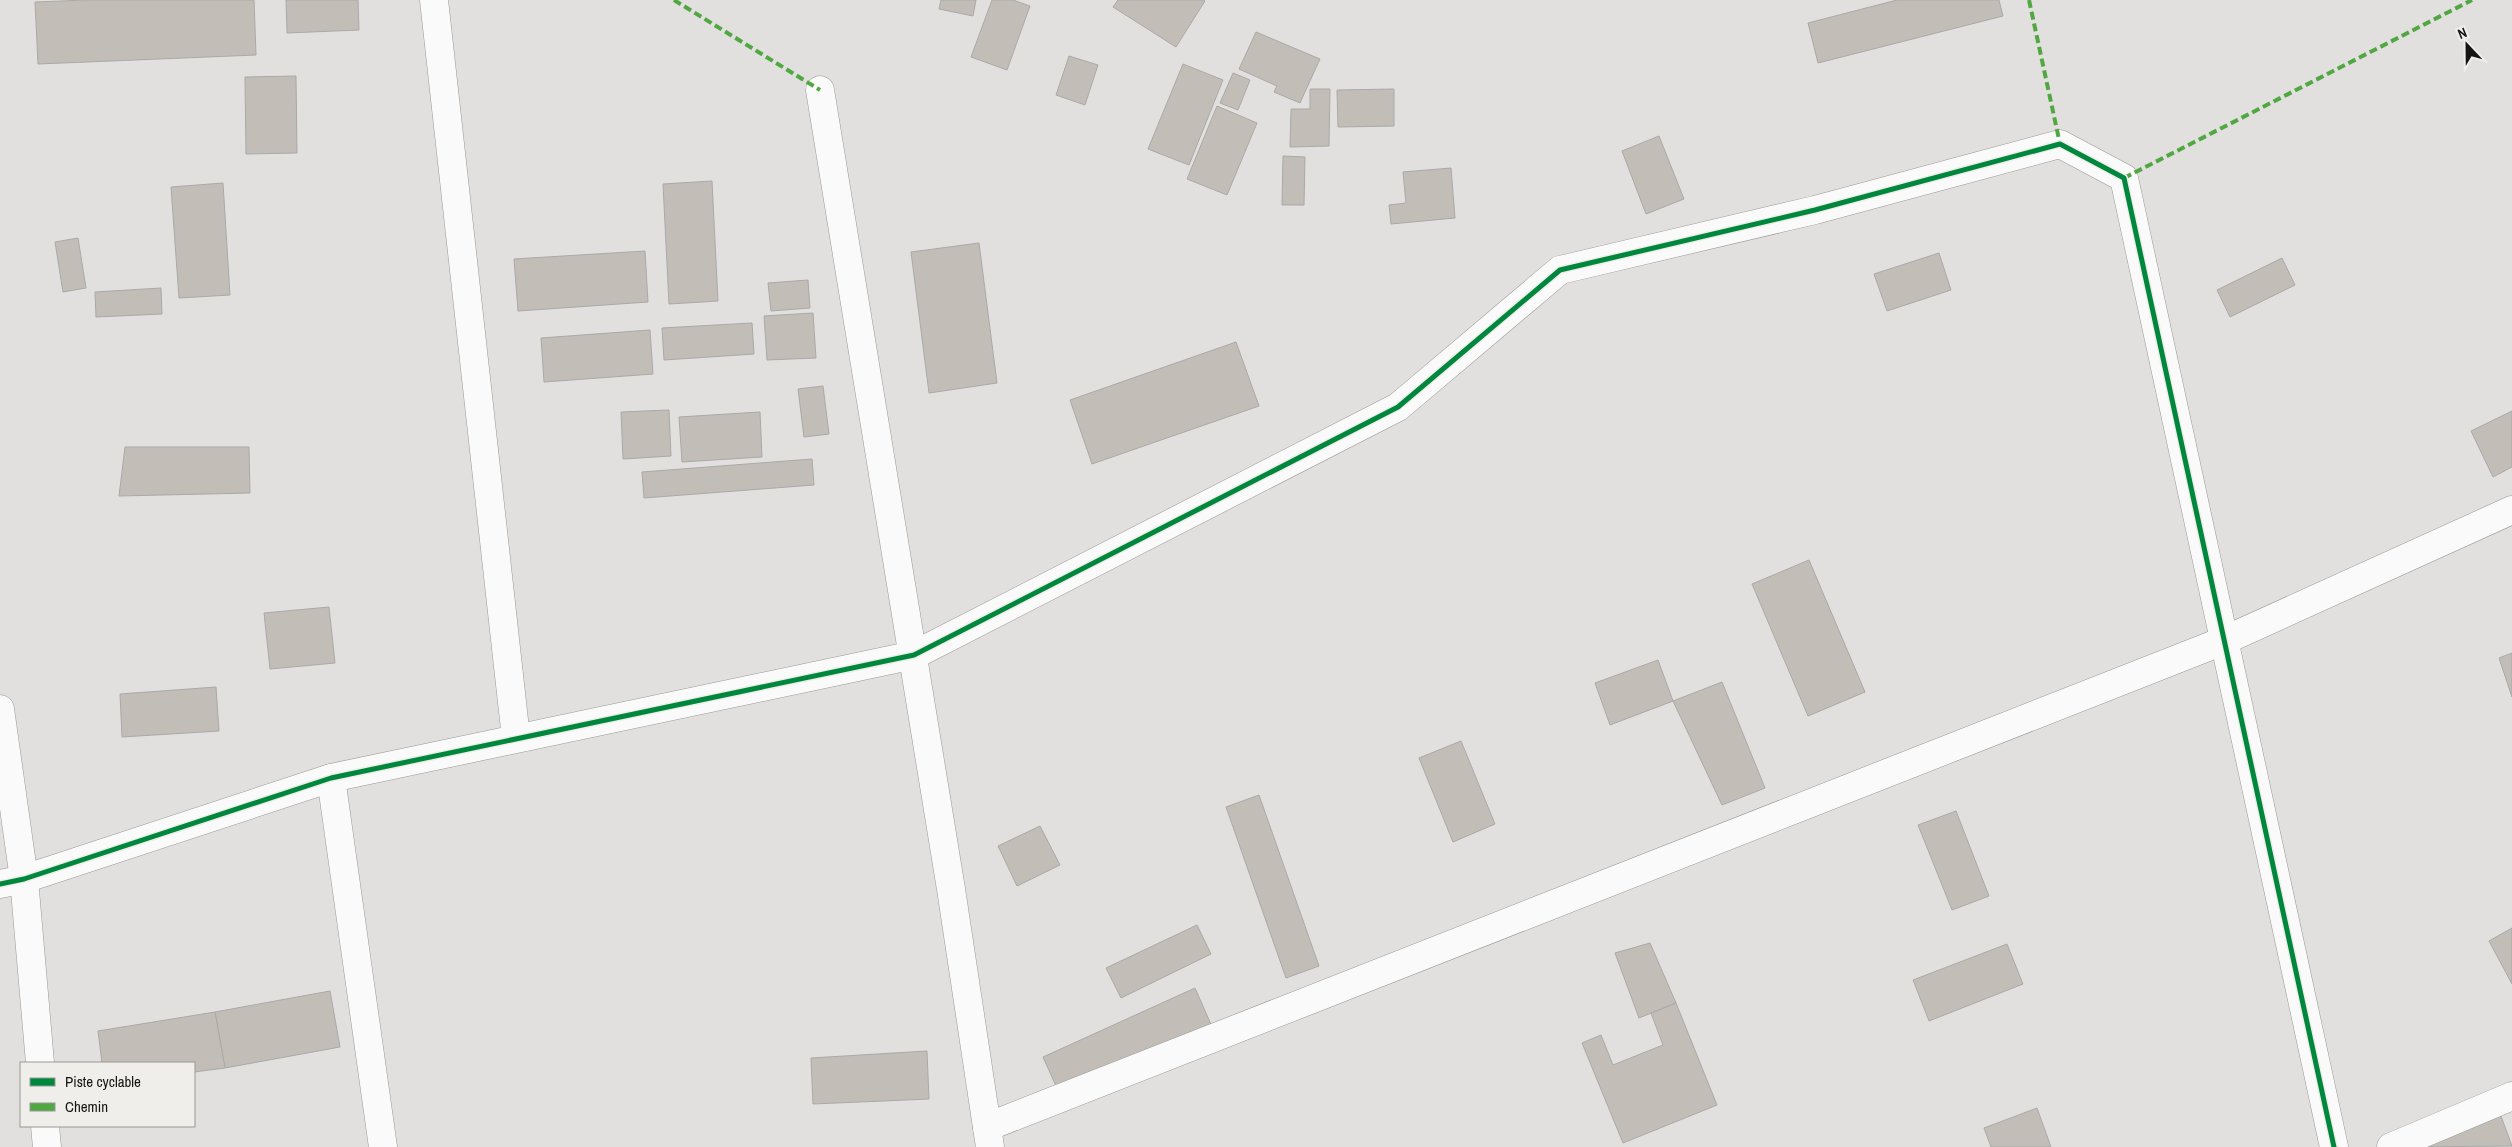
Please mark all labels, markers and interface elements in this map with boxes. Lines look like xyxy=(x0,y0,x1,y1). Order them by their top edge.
north arrow xyxy=(2442,20,2492,70)
text: N xyxy=(2455,23,2469,43)
legend xyxy=(20,1062,195,1127)
text: Piste cyclable xyxy=(65,1071,141,1092)
text: Chemin xyxy=(65,1096,108,1117)

